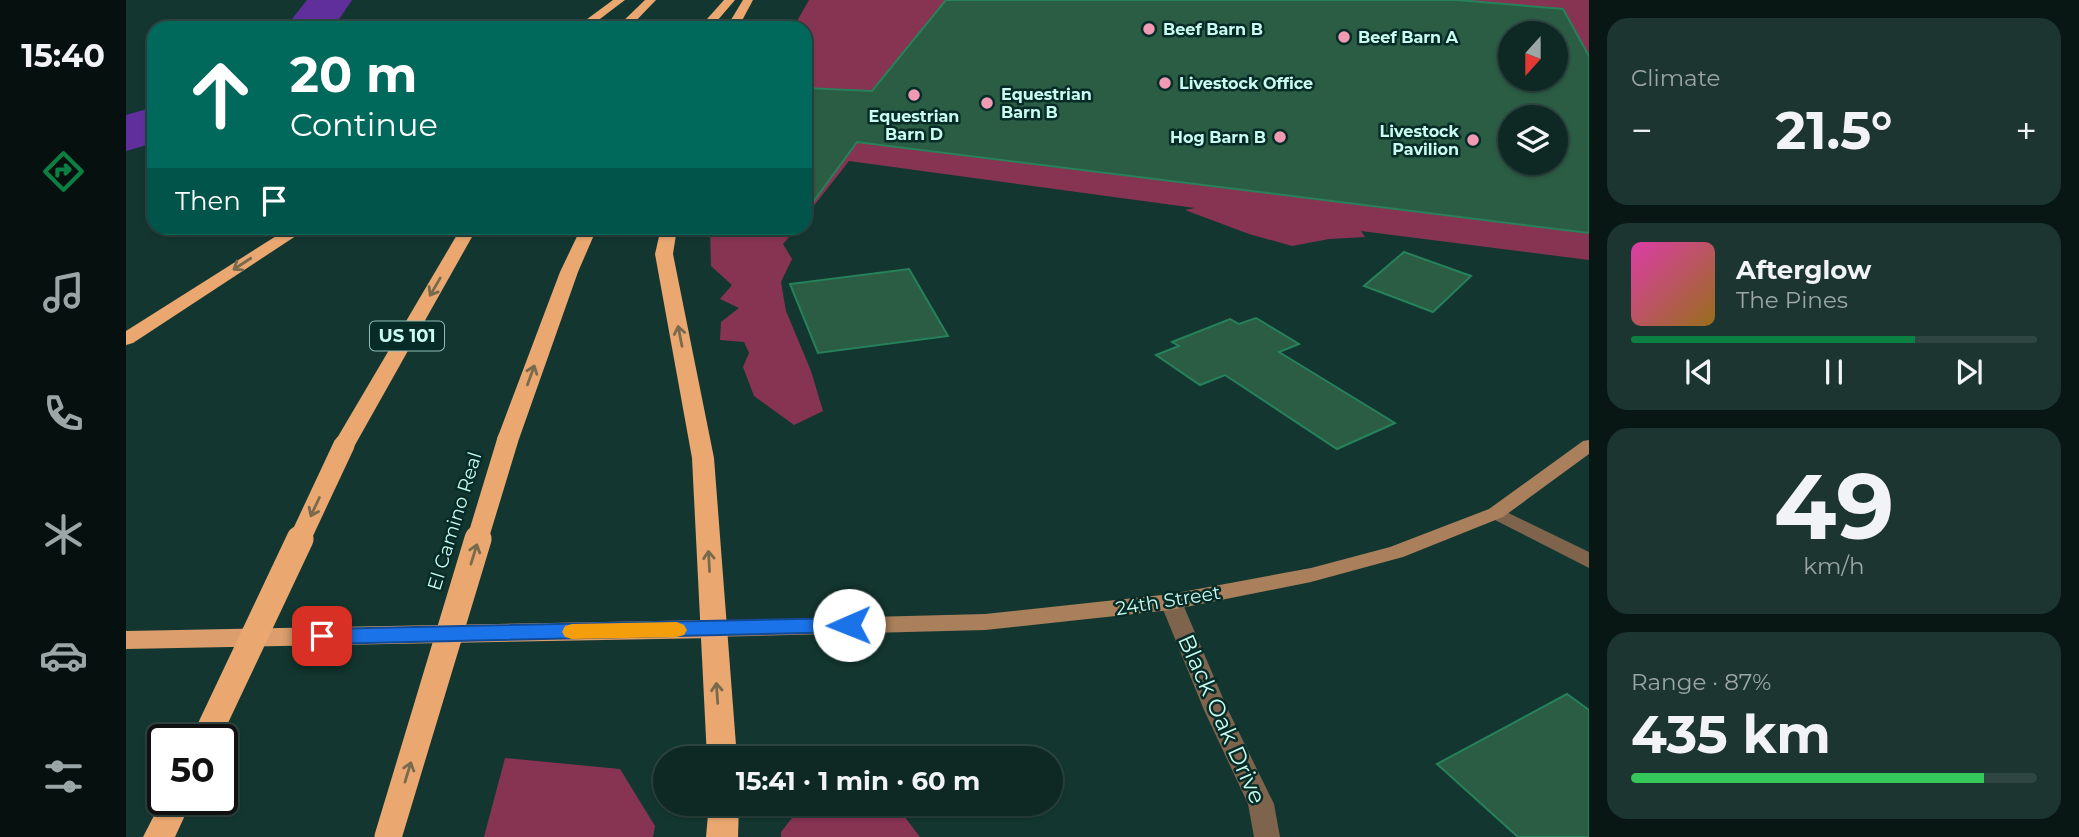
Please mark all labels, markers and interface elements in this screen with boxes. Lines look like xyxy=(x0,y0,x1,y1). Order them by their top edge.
place label: Beef Barn B xyxy=(1163,20,1263,39)
marker: Beef Barn B xyxy=(1141,21,1157,37)
north arrow xyxy=(1498,21,1568,91)
map controls xyxy=(1498,21,1568,175)
place label: Beef Barn A xyxy=(1358,28,1459,47)
marker: Beef Barn A xyxy=(1336,29,1352,45)
text: 15:40 xyxy=(21,36,105,75)
text: 20 m xyxy=(290,45,417,104)
icon: ahead xyxy=(175,49,266,140)
text: Climate xyxy=(1631,64,1720,92)
place label: Livestock Office xyxy=(1179,74,1313,93)
marker: Livestock Office xyxy=(1157,75,1173,91)
place label: Equestrian Barn B xyxy=(1001,85,1092,122)
marker: Equestrian Barn D xyxy=(906,87,922,103)
marker: Equestrian Barn B xyxy=(979,95,995,111)
text: 21.5° xyxy=(1775,99,1893,162)
text: Continue xyxy=(290,105,438,144)
button: layers xyxy=(1498,105,1568,175)
place label: Equestrian Barn D xyxy=(869,107,959,144)
text: − xyxy=(1631,107,1653,154)
text: + xyxy=(2015,107,2037,154)
place label: Livestock Pavilion xyxy=(1380,122,1460,159)
place label: Hog Barn B xyxy=(1170,128,1266,147)
marker: Hog Barn B xyxy=(1272,129,1288,145)
marker: Livestock Pavilion xyxy=(1465,132,1481,148)
icon: directions xyxy=(39,147,88,196)
icon: arrive xyxy=(255,182,293,220)
text: Then xyxy=(175,185,241,217)
text: Afterglow xyxy=(1736,254,1871,286)
one-way arrow xyxy=(233,258,253,272)
icon: music xyxy=(39,268,88,317)
one-way arrow xyxy=(428,276,442,296)
text: The Pines xyxy=(1736,286,1848,314)
road number: US 101 xyxy=(370,322,444,350)
one-way arrow xyxy=(673,325,686,348)
icon: previous xyxy=(1680,353,1718,391)
icon: pause xyxy=(1815,353,1853,391)
icon: next xyxy=(1950,353,1988,391)
one-way arrow xyxy=(526,365,539,387)
icon: phone xyxy=(39,389,88,438)
street label: El Camino Real xyxy=(422,449,486,593)
text: 49 xyxy=(1774,451,1894,562)
one-way arrow xyxy=(308,496,321,517)
icon: climate xyxy=(39,510,88,559)
one-way arrow xyxy=(468,543,481,565)
one-way arrow xyxy=(703,550,716,573)
text: km/h xyxy=(1803,552,1865,580)
street label: 24th Street xyxy=(1114,581,1222,620)
position arrow xyxy=(812,588,886,662)
pin xyxy=(292,606,352,666)
icon: arrive xyxy=(303,617,341,655)
street label: Black Oak Drive xyxy=(1172,630,1272,808)
icon: car xyxy=(39,631,88,680)
text: Range · 87% xyxy=(1631,668,1771,696)
one-way arrow xyxy=(711,682,724,705)
text: 435 km xyxy=(1631,703,1831,766)
speed limit sign: 50 xyxy=(147,724,238,815)
icon: filters xyxy=(39,752,88,801)
one-way arrow xyxy=(403,761,415,783)
text: 15:41 · 1 min · 60 m xyxy=(736,765,980,797)

